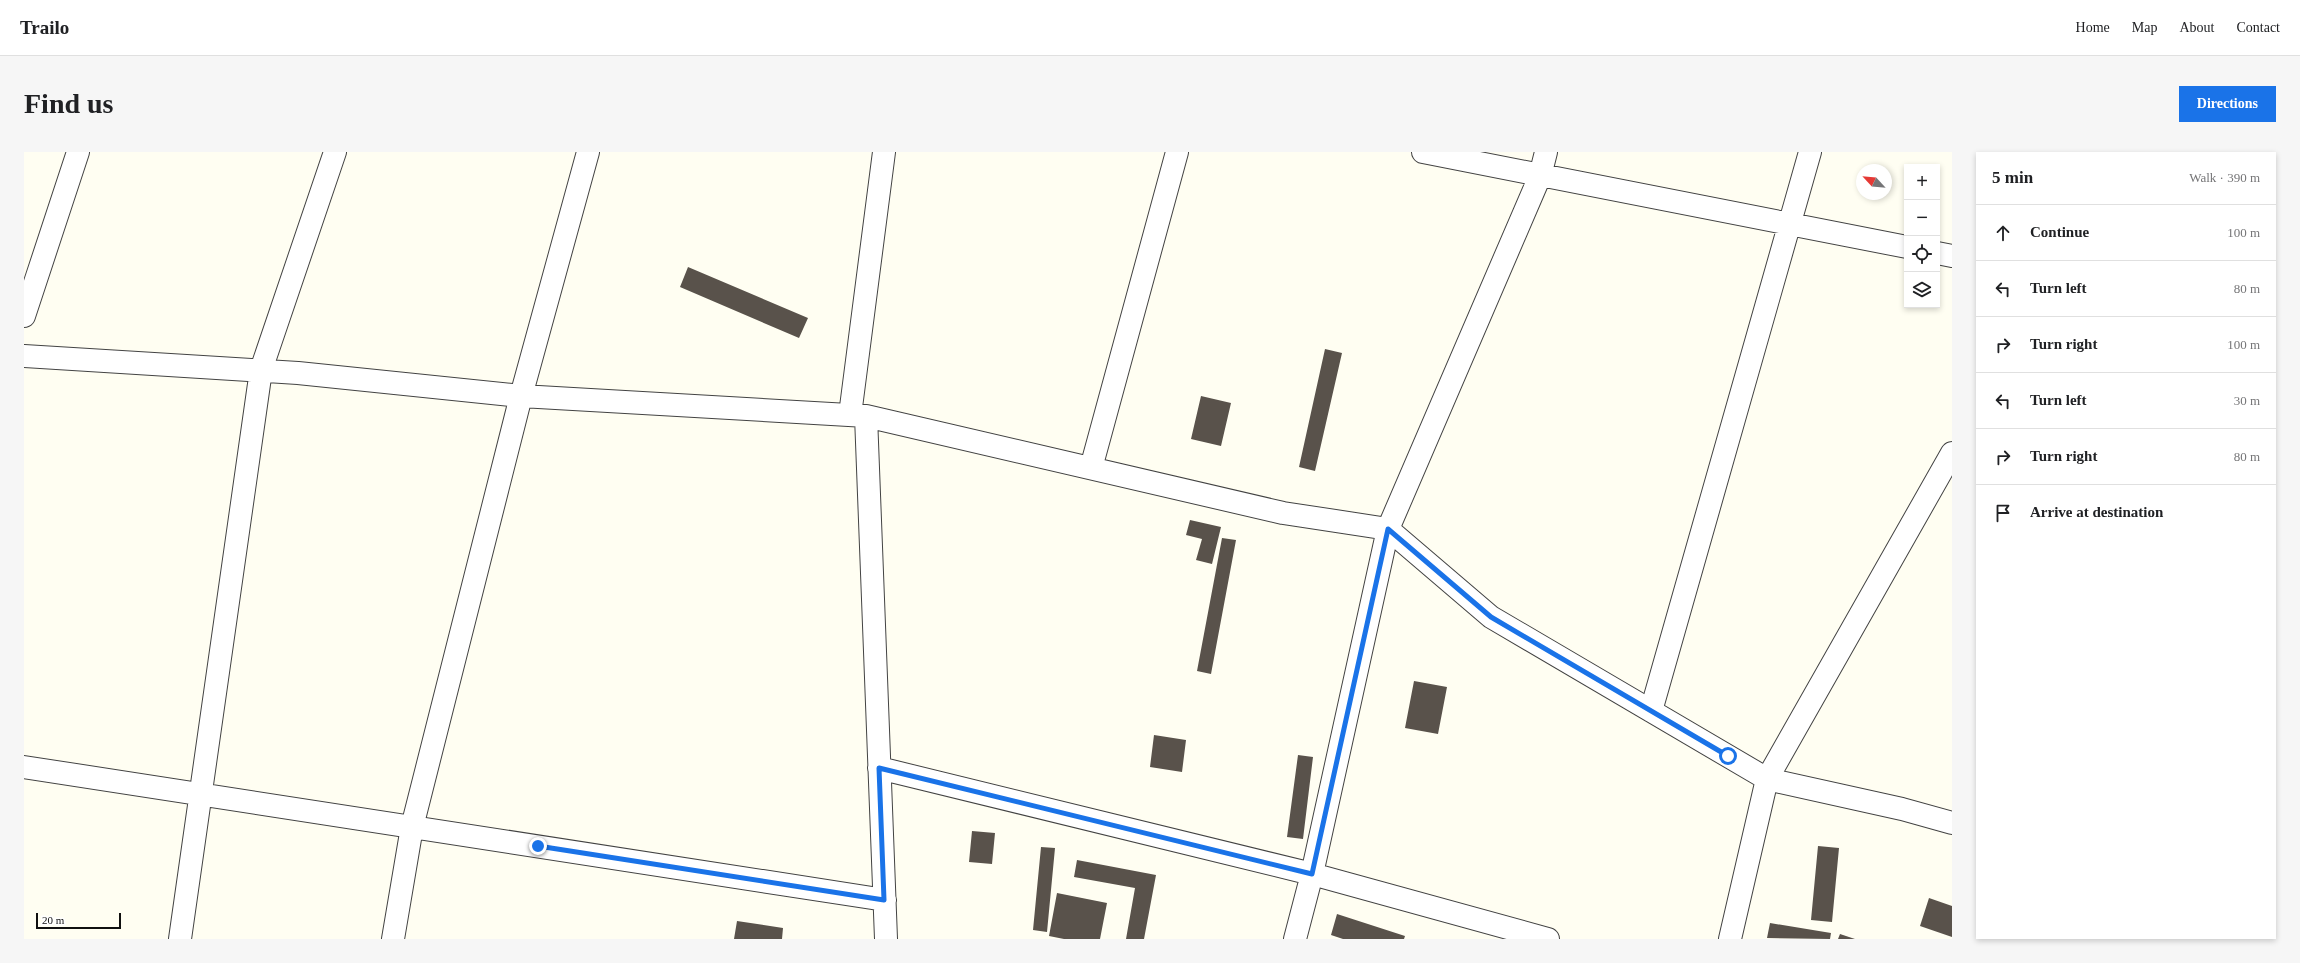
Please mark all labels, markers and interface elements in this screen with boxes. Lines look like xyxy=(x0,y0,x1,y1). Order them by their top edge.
text: Trailo xyxy=(20,17,69,38)
text: Home xyxy=(2076,20,2110,35)
text: Map xyxy=(2132,20,2157,35)
text: About xyxy=(2179,20,2214,35)
text: Contact xyxy=(2236,20,2280,35)
button: Directions xyxy=(2179,86,2276,122)
text: Find us xyxy=(24,88,114,119)
north arrow xyxy=(1856,164,1892,200)
map controls xyxy=(1904,164,1940,308)
button: + xyxy=(1904,164,1940,200)
text: 5 min xyxy=(1992,168,2033,187)
text: Walk · 390 m xyxy=(2189,170,2260,185)
button: − xyxy=(1904,200,1940,236)
icon: ahead xyxy=(1992,222,2014,244)
text: Continue xyxy=(2030,224,2089,240)
text: 100 m xyxy=(2227,225,2260,240)
button: locate xyxy=(1904,236,1940,272)
button: layers xyxy=(1904,272,1940,308)
icon: left xyxy=(1992,278,2014,300)
text: Turn left xyxy=(2030,280,2087,296)
text: 80 m xyxy=(2234,281,2260,296)
icon: right xyxy=(1992,334,2014,356)
text: Turn right xyxy=(2030,336,2097,352)
text: 100 m xyxy=(2227,337,2260,352)
icon: left xyxy=(1992,390,2014,412)
text: Turn left xyxy=(2030,392,2087,408)
text: 30 m xyxy=(2234,393,2260,408)
icon: right xyxy=(1992,446,2014,468)
text: Turn right xyxy=(2030,448,2097,464)
text: 80 m xyxy=(2234,449,2260,464)
icon: arrive xyxy=(1992,502,2014,524)
text: Arrive at destination xyxy=(2030,504,2163,520)
route start xyxy=(1719,747,1737,765)
route end xyxy=(529,837,547,855)
scale bar xyxy=(36,911,121,930)
text: 20 m xyxy=(42,914,64,926)

